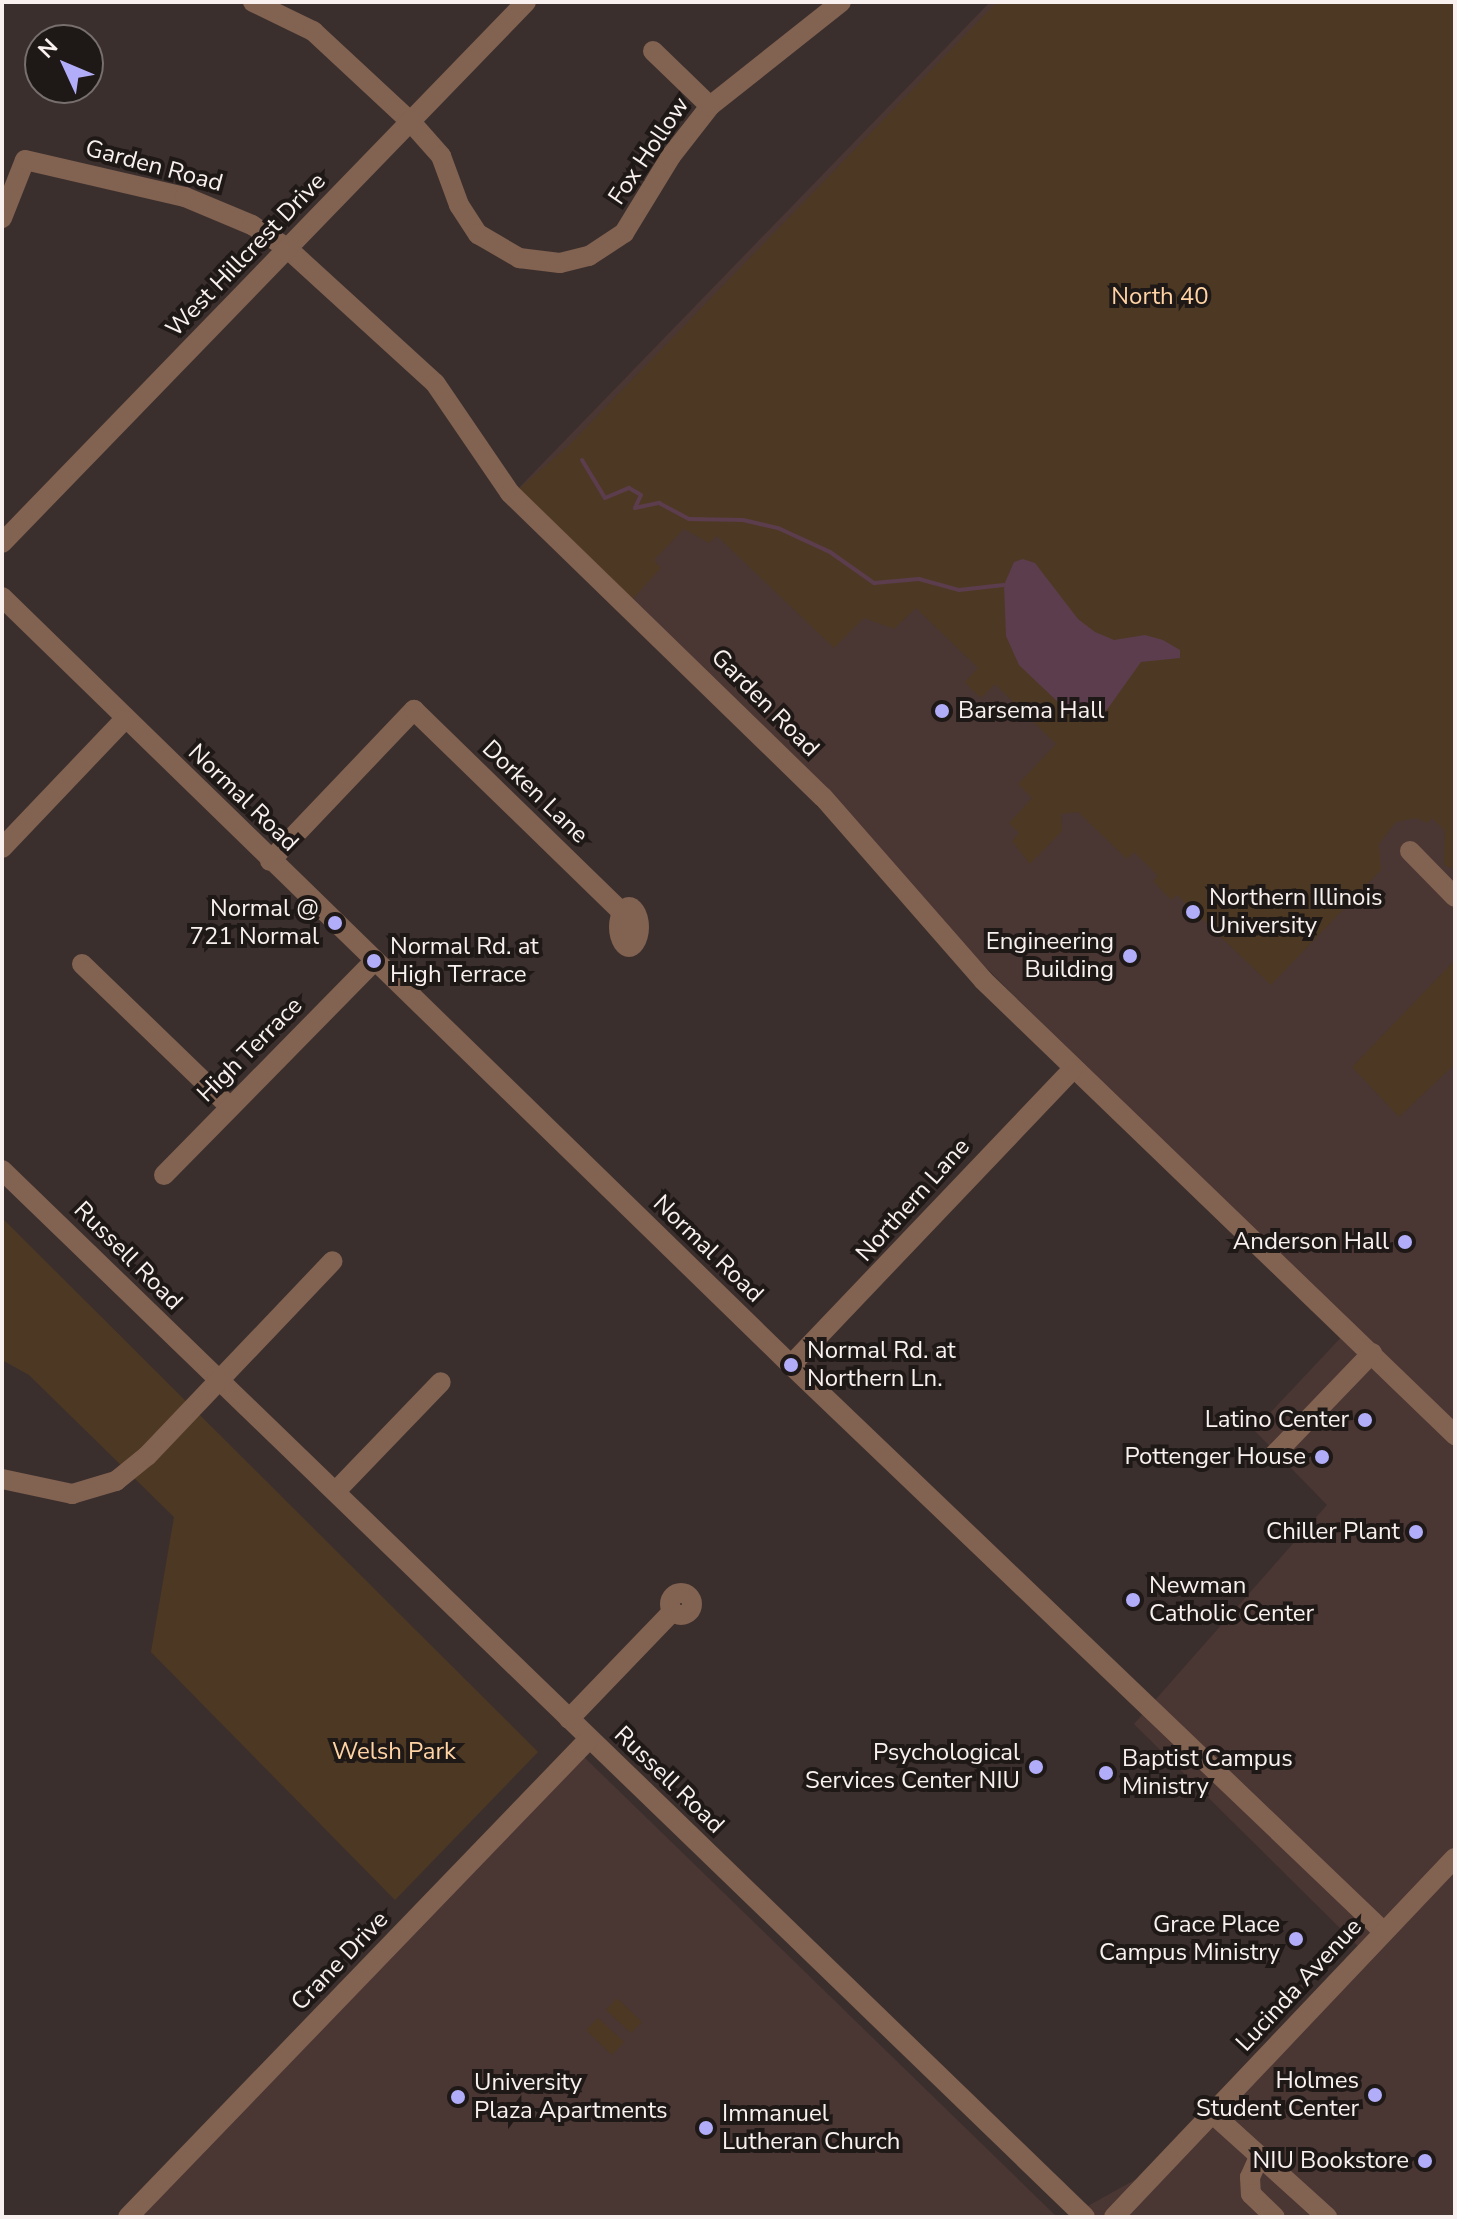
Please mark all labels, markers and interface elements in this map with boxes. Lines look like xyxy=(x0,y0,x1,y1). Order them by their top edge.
north arrow xyxy=(24,24,104,104)
text: N xyxy=(32,32,65,65)
street label: Fox Hollow xyxy=(603,92,695,210)
street label: Garden Road xyxy=(82,134,226,198)
street label: West Hillcrest Drive xyxy=(160,167,332,343)
park label: North 40 xyxy=(1111,283,1209,311)
street label: Garden Road xyxy=(705,643,825,763)
place label: Barsema Hall xyxy=(958,697,1104,725)
marker: Barsema Hall xyxy=(933,702,951,720)
street label: Dorken Lane xyxy=(476,734,594,850)
street label: Normal Road xyxy=(182,738,304,858)
place label: Northern Illinois University xyxy=(1209,884,1383,940)
place label: Normal @ 721 Normal xyxy=(190,895,319,951)
marker: Northern Illinois University xyxy=(1184,903,1202,921)
marker: Normal @ 721 Normal xyxy=(326,914,344,932)
place label: Engineering Building xyxy=(986,928,1114,984)
place label: Normal Rd. at High Terrace xyxy=(390,933,539,989)
marker: Engineering Building xyxy=(1121,947,1139,965)
marker: Normal Rd. at High Terrace xyxy=(365,952,383,970)
street label: High Terrace xyxy=(192,992,308,1108)
street label: Northern Lane xyxy=(850,1133,976,1267)
street label: Normal Road xyxy=(647,1189,769,1309)
street label: Russell Road xyxy=(68,1196,188,1316)
place label: Anderson Hall xyxy=(1233,1228,1389,1256)
marker: Anderson Hall xyxy=(1396,1233,1414,1251)
place label: Normal Rd. at Northern Ln. xyxy=(807,1337,956,1393)
marker: Normal Rd. at Northern Ln. xyxy=(782,1356,800,1374)
place label: Latino Center xyxy=(1205,1406,1349,1434)
marker: Latino Center xyxy=(1356,1411,1374,1429)
place label: Pottenger House xyxy=(1124,1443,1306,1471)
marker: Pottenger House xyxy=(1313,1448,1331,1466)
place label: Chiller Plant xyxy=(1266,1518,1400,1546)
marker: Chiller Plant xyxy=(1407,1523,1425,1541)
place label: Newman Catholic Center xyxy=(1149,1572,1314,1628)
marker: Newman Catholic Center xyxy=(1124,1591,1142,1609)
street label: Russell Road xyxy=(608,1720,730,1840)
park label: Welsh Park xyxy=(332,1738,456,1766)
place label: Psychological Services Center NIU xyxy=(805,1739,1020,1795)
place label: Baptist Campus Ministry xyxy=(1122,1745,1293,1801)
marker: Psychological Services Center NIU xyxy=(1027,1758,1045,1776)
marker: Baptist Campus Ministry xyxy=(1097,1764,1115,1782)
street label: Crane Drive xyxy=(286,1905,394,2017)
place label: Grace Place Campus Ministry xyxy=(1099,1911,1280,1967)
street label: Lucinda Avenue xyxy=(1230,1913,1368,2057)
marker: Grace Place Campus Ministry xyxy=(1287,1930,1305,1948)
place label: Holmes Student Center xyxy=(1196,2067,1359,2123)
place label: University Plaza Apartments xyxy=(474,2069,668,2125)
marker: Holmes Student Center xyxy=(1366,2086,1384,2104)
marker: University Plaza Apartments xyxy=(449,2088,467,2106)
place label: Immanuel Lutheran Church xyxy=(722,2100,900,2156)
marker: Immanuel Lutheran Church xyxy=(697,2119,715,2137)
place label: NIU Bookstore xyxy=(1253,2147,1409,2175)
marker: NIU Bookstore xyxy=(1416,2152,1434,2170)

